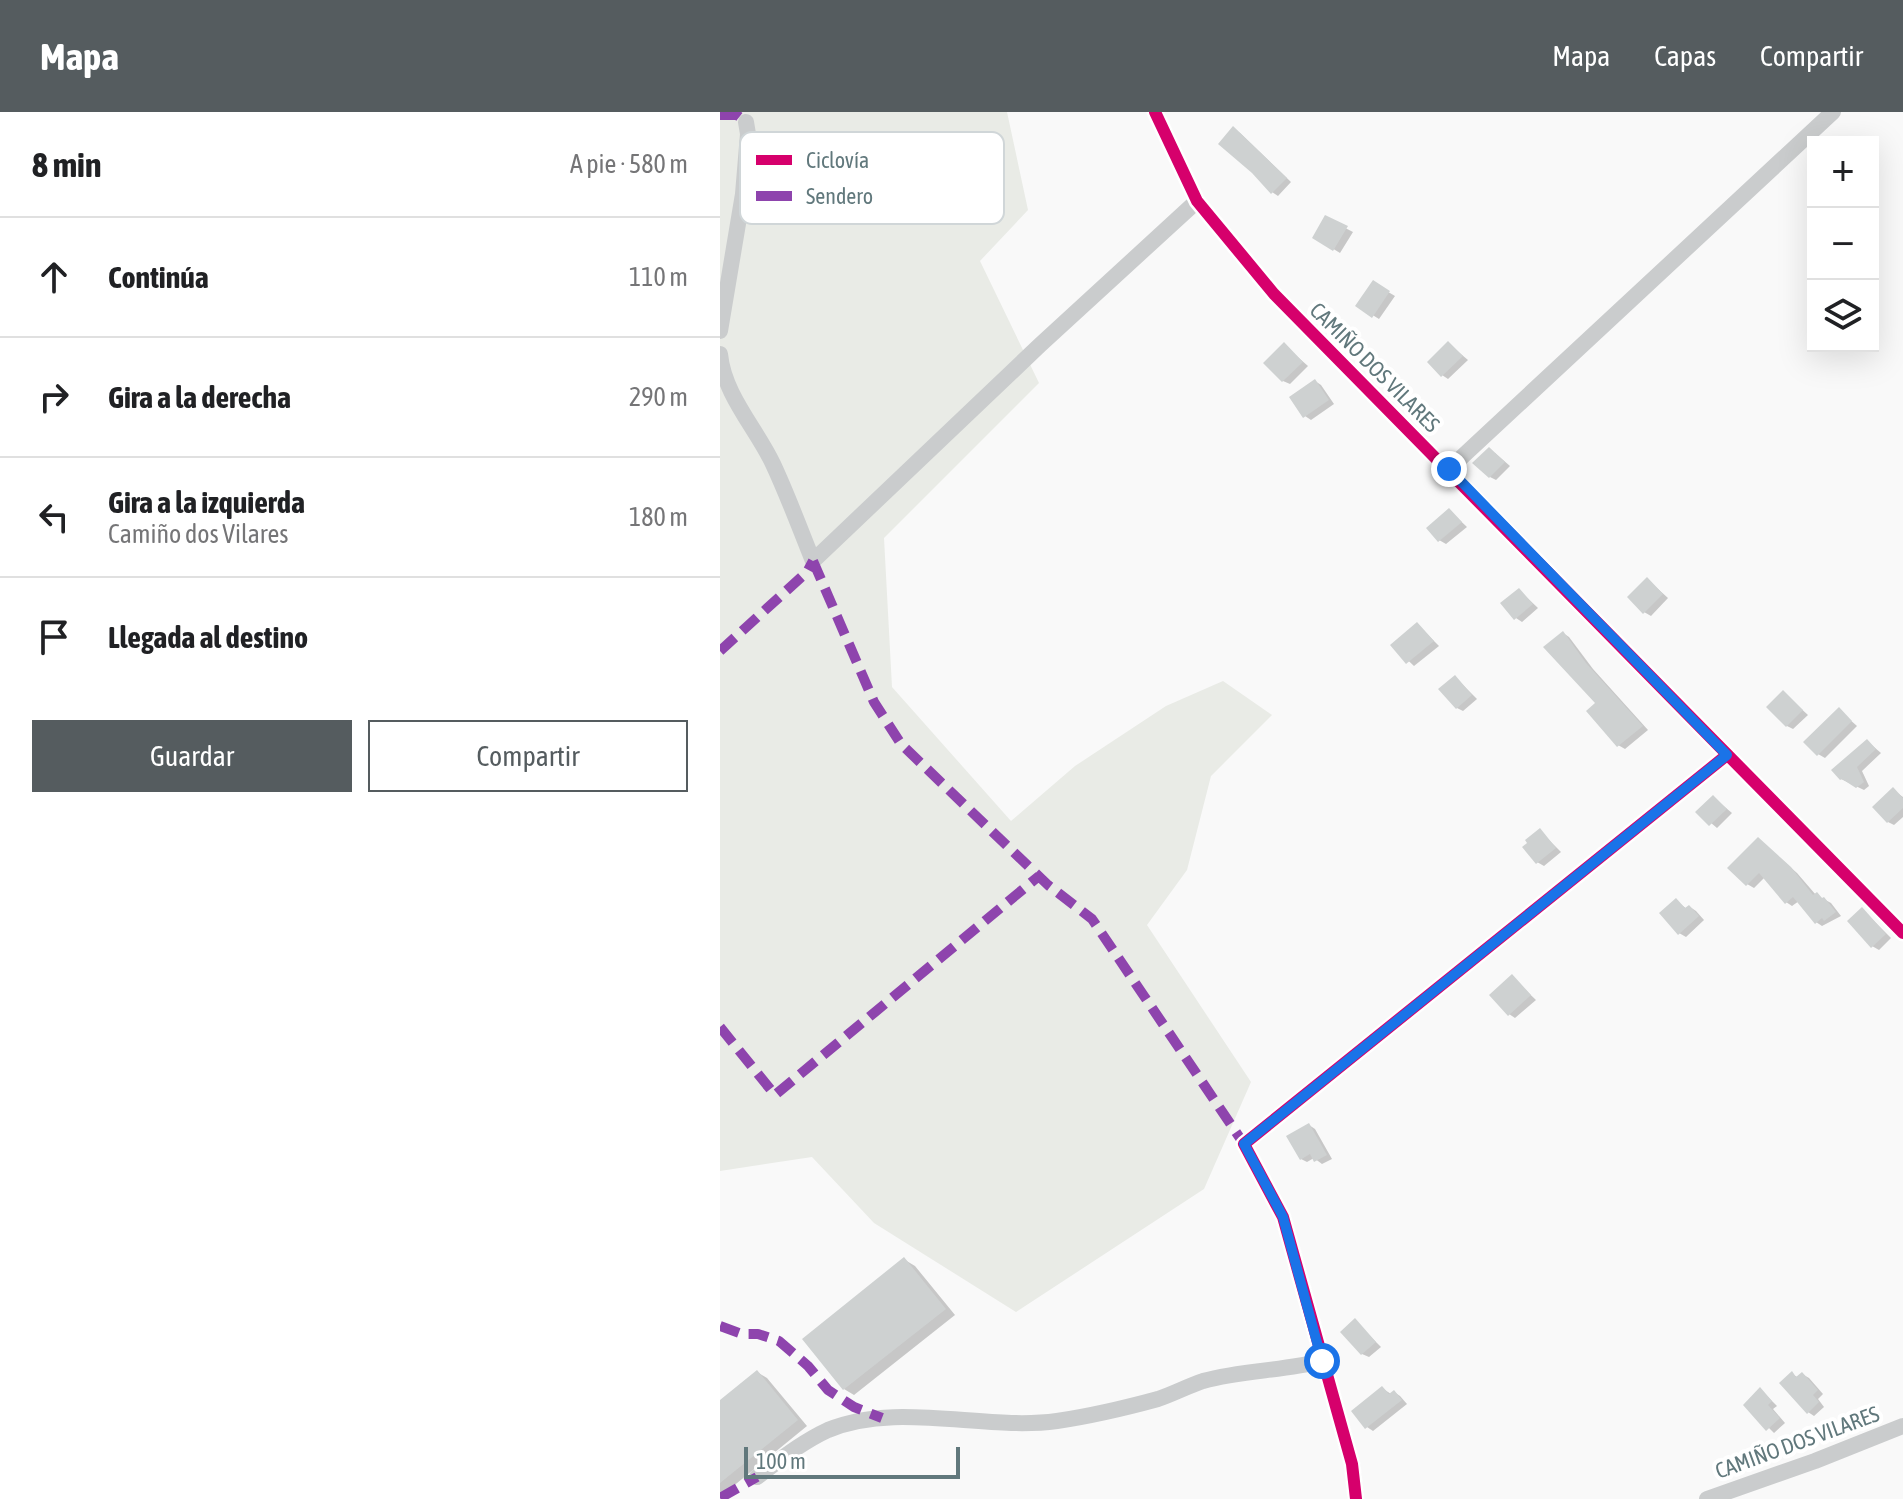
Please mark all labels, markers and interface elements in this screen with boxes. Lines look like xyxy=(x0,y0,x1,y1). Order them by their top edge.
text: Mapa xyxy=(40,35,119,78)
text: Mapa xyxy=(1552,40,1610,72)
text: Capas xyxy=(1654,40,1716,72)
text: Compartir xyxy=(1760,40,1863,72)
legend xyxy=(740,132,1004,224)
map controls xyxy=(1807,136,1879,352)
button: + xyxy=(1807,136,1879,208)
text: 8 min xyxy=(32,145,101,184)
text: Ciclovía xyxy=(806,147,869,173)
text: A pie · 580 m xyxy=(570,149,688,179)
text: Sendero xyxy=(806,183,873,209)
button: − xyxy=(1807,208,1879,280)
icon: ahead xyxy=(32,255,76,299)
text: Continúa xyxy=(108,260,209,294)
text: 110 m xyxy=(629,262,688,292)
button: layers xyxy=(1807,280,1879,352)
street label: CAMIÑO DOS VILARES xyxy=(1305,297,1445,437)
icon: right xyxy=(32,375,76,419)
text: Gira a la derecha xyxy=(108,380,291,414)
text: 290 m xyxy=(629,382,688,412)
route end xyxy=(1431,451,1467,487)
text: Gira a la izquierda xyxy=(108,485,305,519)
icon: left xyxy=(32,495,76,539)
text: 180 m xyxy=(629,502,688,532)
text: Camiño dos Vilares xyxy=(108,519,289,549)
icon: arrive xyxy=(32,615,76,659)
text: Llegada al destino xyxy=(108,620,308,654)
button: Guardar xyxy=(32,720,352,792)
button: Compartir xyxy=(368,720,688,792)
route start xyxy=(1304,1343,1340,1379)
street label: CAMIÑO DOS VILARES xyxy=(1711,1400,1883,1484)
scale bar xyxy=(744,1443,960,1479)
text: 100 m xyxy=(756,1448,806,1474)

